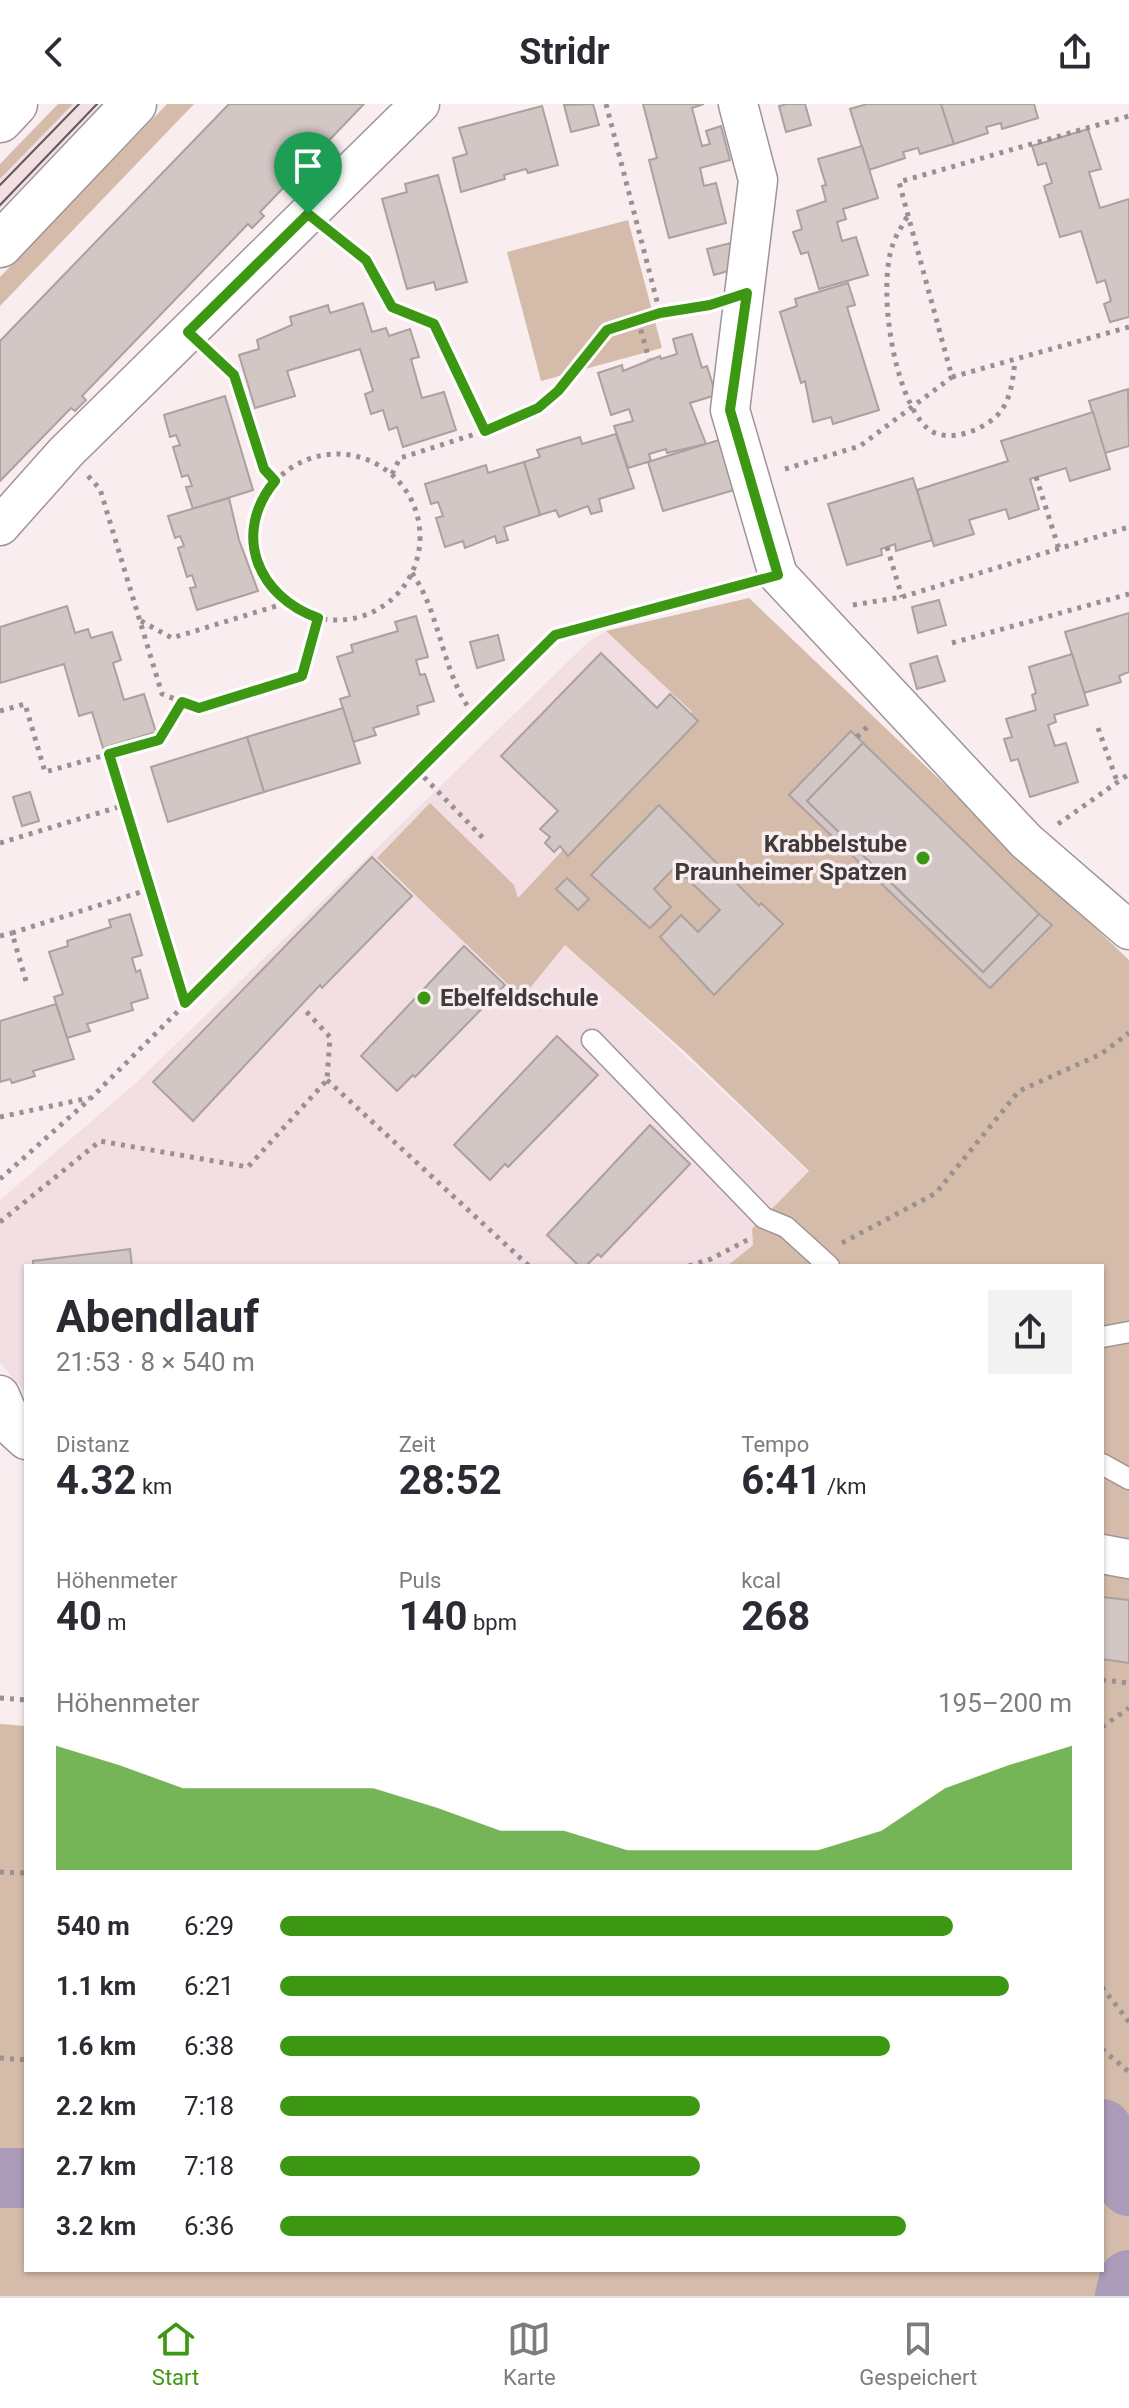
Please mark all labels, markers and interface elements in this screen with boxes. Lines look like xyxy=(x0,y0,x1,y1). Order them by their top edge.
icon: back xyxy=(32,30,76,74)
icon: share xyxy=(1053,30,1097,74)
text: Stridr xyxy=(519,31,610,73)
pin xyxy=(274,132,342,214)
icon: arrive xyxy=(286,144,330,188)
place label: Krabbelstube Praunheimer Spatzen xyxy=(674,830,907,886)
marker: Krabbelstube Praunheimer Spatzen xyxy=(914,849,932,867)
place label: Ebelfeldschule xyxy=(440,984,599,1012)
marker: Ebelfeldschule xyxy=(415,989,433,1007)
button: share xyxy=(988,1290,1072,1374)
text: Abendlauf xyxy=(56,1291,259,1343)
text: 21:53 · 8 × 540 m xyxy=(56,1347,255,1377)
text: Distanz xyxy=(56,1432,129,1457)
text: Zeit xyxy=(399,1432,436,1457)
text: Tempo xyxy=(741,1432,809,1457)
text: 4.32 xyxy=(56,1457,136,1504)
text: 28:52 xyxy=(399,1457,502,1504)
text: 6:41 xyxy=(741,1457,821,1504)
text: km xyxy=(136,1474,172,1499)
text: /km xyxy=(821,1474,866,1499)
text: Höhenmeter xyxy=(56,1568,177,1593)
text: Puls xyxy=(399,1568,441,1593)
text: kcal xyxy=(741,1568,781,1593)
text: 40 xyxy=(56,1593,102,1640)
text: 140 xyxy=(399,1593,468,1640)
text: 268 xyxy=(741,1593,810,1640)
text: m xyxy=(102,1610,127,1635)
text: bpm xyxy=(468,1610,517,1635)
text: Höhenmeter xyxy=(56,1688,200,1718)
text: 195–200 m xyxy=(938,1688,1072,1718)
text: 540 m xyxy=(56,1911,130,1941)
text: 6:29 xyxy=(184,1911,234,1941)
text: 1.1 km xyxy=(56,1971,136,2001)
text: 6:21 xyxy=(184,1971,234,2001)
text: 1.6 km xyxy=(56,2031,136,2061)
text: 6:38 xyxy=(184,2031,234,2061)
text: 2.2 km xyxy=(56,2091,136,2121)
text: 7:18 xyxy=(184,2091,234,2121)
text: 2.7 km xyxy=(56,2151,136,2181)
text: 7:18 xyxy=(184,2151,234,2181)
text: 3.2 km xyxy=(56,2211,136,2241)
text: 6:36 xyxy=(184,2211,234,2241)
tab: Start xyxy=(152,2317,199,2390)
tab: Karte xyxy=(503,2317,556,2390)
tab: Gespeichert xyxy=(859,2317,977,2390)

